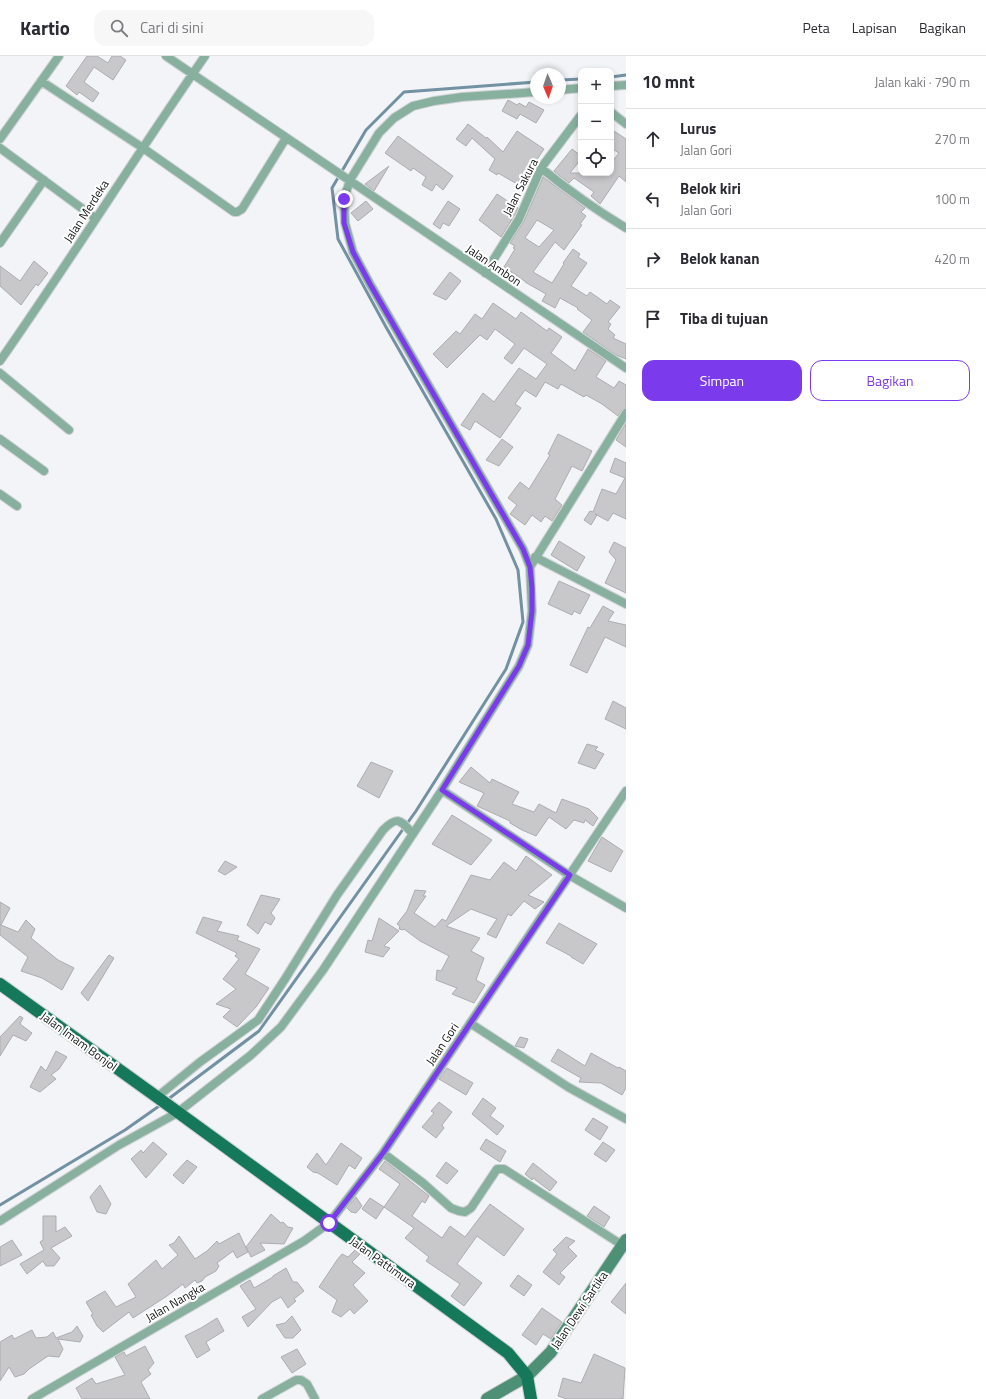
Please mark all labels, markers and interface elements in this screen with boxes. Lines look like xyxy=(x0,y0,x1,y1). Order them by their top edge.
search box xyxy=(94,10,374,46)
text: Kartio xyxy=(20,13,70,42)
text: Cari di sini xyxy=(140,16,203,39)
icon: search xyxy=(108,17,130,39)
text: Peta xyxy=(802,17,830,38)
text: Lapisan xyxy=(852,17,897,38)
text: Bagikan xyxy=(919,17,966,38)
north arrow xyxy=(530,68,566,104)
map controls xyxy=(578,68,614,176)
button: + xyxy=(578,68,614,104)
text: 10 mnt xyxy=(642,69,695,95)
text: Jalan kaki · 790 m xyxy=(874,72,970,92)
button: − xyxy=(578,104,614,140)
text: Lurus xyxy=(680,117,716,140)
icon: ahead xyxy=(642,128,664,150)
text: 270 m xyxy=(934,129,970,149)
button: locate xyxy=(578,140,614,176)
text: Jalan Gori xyxy=(680,140,732,160)
street label: Jalan Sakura xyxy=(497,155,543,219)
street label: Jalan Merdeka xyxy=(59,176,113,246)
text: Belok kiri xyxy=(680,177,741,200)
icon: left xyxy=(642,188,664,210)
text: 100 m xyxy=(934,189,970,209)
route end xyxy=(335,190,353,208)
text: Jalan Gori xyxy=(680,200,732,220)
street label: Jalan Ambon xyxy=(462,239,526,291)
text: Belok kanan xyxy=(680,247,760,270)
icon: right xyxy=(642,248,664,270)
text: 420 m xyxy=(934,249,970,269)
text: Tiba di tujuan xyxy=(680,307,768,330)
icon: arrive xyxy=(642,308,664,330)
button: Simpan xyxy=(642,360,802,401)
button: Bagikan xyxy=(810,360,970,401)
street label: Jalan Imam Bonjol xyxy=(37,1007,121,1075)
street label: Jalan Gori xyxy=(421,1019,463,1069)
route start xyxy=(320,1214,338,1232)
street label: Jalan Pattimura xyxy=(346,1231,420,1293)
street label: Jalan Dewi Sartika xyxy=(546,1267,612,1353)
street label: Jalan Nangka xyxy=(142,1277,208,1327)

